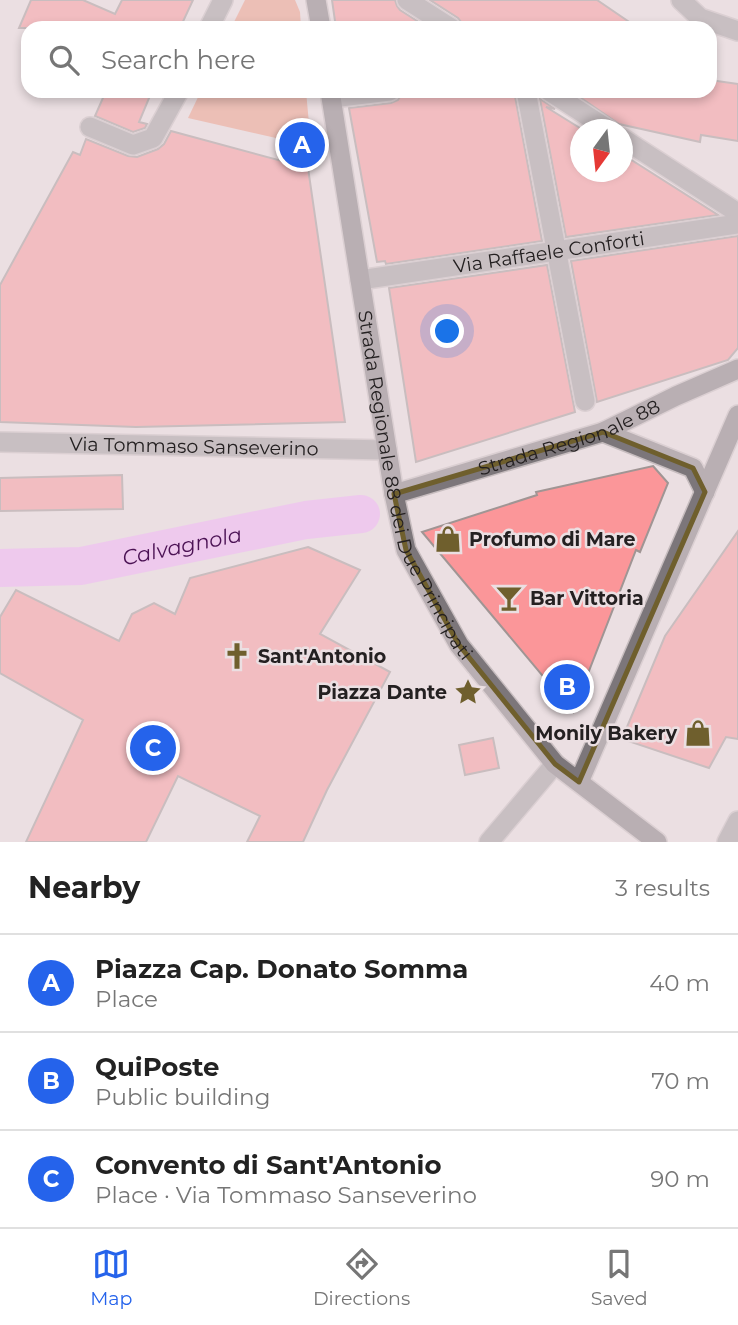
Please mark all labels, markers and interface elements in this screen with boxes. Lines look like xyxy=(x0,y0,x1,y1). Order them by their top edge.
search box xyxy=(21,21,717,98)
icon: search xyxy=(45,41,83,79)
text: Search here xyxy=(101,44,256,76)
pin: A xyxy=(279,119,325,171)
north arrow xyxy=(570,119,633,182)
street label: Via Raffaele Conforti xyxy=(452,226,646,278)
street label: Strada Regionale 88 dei Due Principati xyxy=(354,309,478,664)
your location xyxy=(430,314,464,348)
street label: Strada Regionale 88 xyxy=(475,394,664,480)
street label: Via Tommaso Sanseverino xyxy=(69,432,319,460)
water label: Calvagnola xyxy=(120,521,244,570)
shop icon: Profumo di Mare xyxy=(433,524,463,554)
place label: Profumo di Mare xyxy=(469,528,636,551)
bar icon: Bar Vittoria xyxy=(494,583,524,613)
place label: Bar Vittoria xyxy=(530,587,644,610)
church icon: Sant'Antonio xyxy=(222,641,252,671)
place label: Sant'Antonio xyxy=(258,645,386,668)
pin: B xyxy=(544,661,590,713)
place icon: Piazza Dante xyxy=(453,677,483,707)
place label: Piazza Dante xyxy=(317,681,447,704)
shop icon: Monily Bakery xyxy=(683,718,713,748)
pin: C xyxy=(130,722,176,774)
place label: Monily Bakery xyxy=(535,722,678,745)
text: Nearby xyxy=(28,869,140,906)
text: 3 results xyxy=(615,874,710,902)
text: Piazza Cap. Donato Somma xyxy=(95,953,468,985)
text: A xyxy=(42,969,60,997)
text: 40 m xyxy=(649,969,710,997)
text: Place xyxy=(95,985,158,1013)
text: QuiPoste xyxy=(95,1051,220,1083)
text: B xyxy=(42,1067,60,1095)
text: 70 m xyxy=(651,1067,710,1095)
text: Public building xyxy=(95,1083,270,1111)
text: Convento di Sant'Antonio xyxy=(95,1149,441,1181)
text: C xyxy=(43,1165,59,1193)
text: 90 m xyxy=(650,1165,710,1193)
text: Place · Via Tommaso Sanseverino xyxy=(95,1181,477,1209)
tab: Map xyxy=(90,1245,132,1310)
tab: Directions xyxy=(313,1245,410,1310)
tab: Saved xyxy=(591,1245,648,1310)

